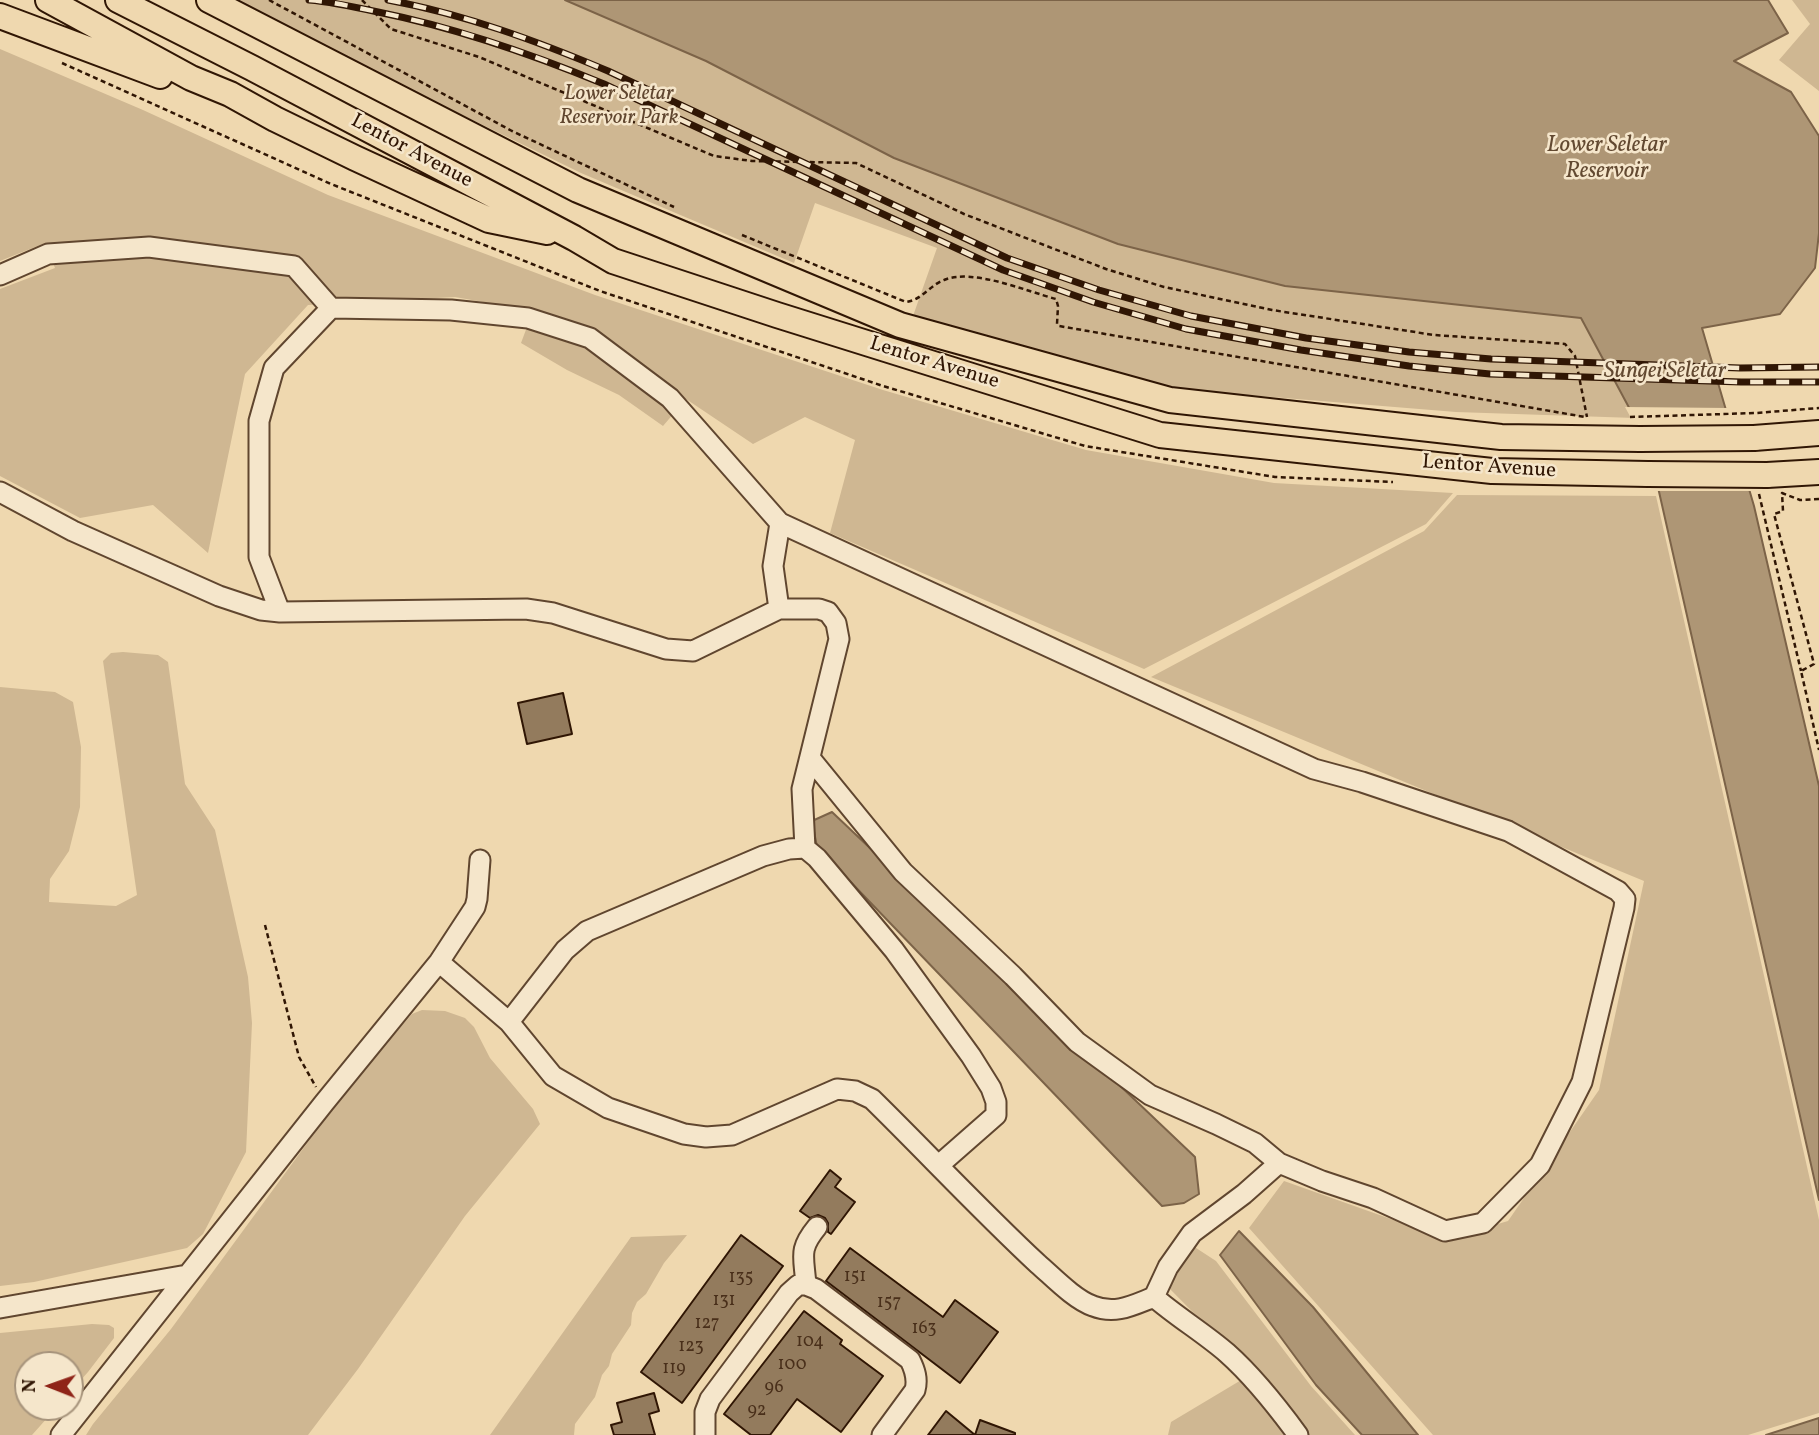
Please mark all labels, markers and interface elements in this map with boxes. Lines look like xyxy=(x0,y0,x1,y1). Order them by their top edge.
park label: Lower Seletar Reservoir Park xyxy=(559,82,679,132)
street label: Lentor Avenue xyxy=(346,109,476,195)
water label: Lower Seletar Reservoir xyxy=(1547,133,1667,187)
street label: Lentor Avenue xyxy=(866,332,1002,396)
water label: Sungei Seletar xyxy=(1604,359,1726,387)
street label: Lentor Avenue xyxy=(1421,451,1557,485)
house number: 151 xyxy=(844,1267,866,1289)
house number: 135 xyxy=(729,1268,753,1290)
house number: 131 xyxy=(712,1291,736,1313)
house number: 157 xyxy=(877,1293,901,1315)
house number: 127 xyxy=(695,1314,719,1336)
house number: 163 xyxy=(911,1319,937,1341)
house number: 104 xyxy=(796,1332,824,1354)
house number: 123 xyxy=(678,1337,704,1359)
north arrow xyxy=(14,1351,84,1421)
house number: 100 xyxy=(778,1355,806,1377)
house number: 119 xyxy=(662,1359,686,1381)
house number: 96 xyxy=(764,1378,784,1400)
text: N xyxy=(17,1379,43,1393)
house number: 92 xyxy=(747,1401,767,1423)

